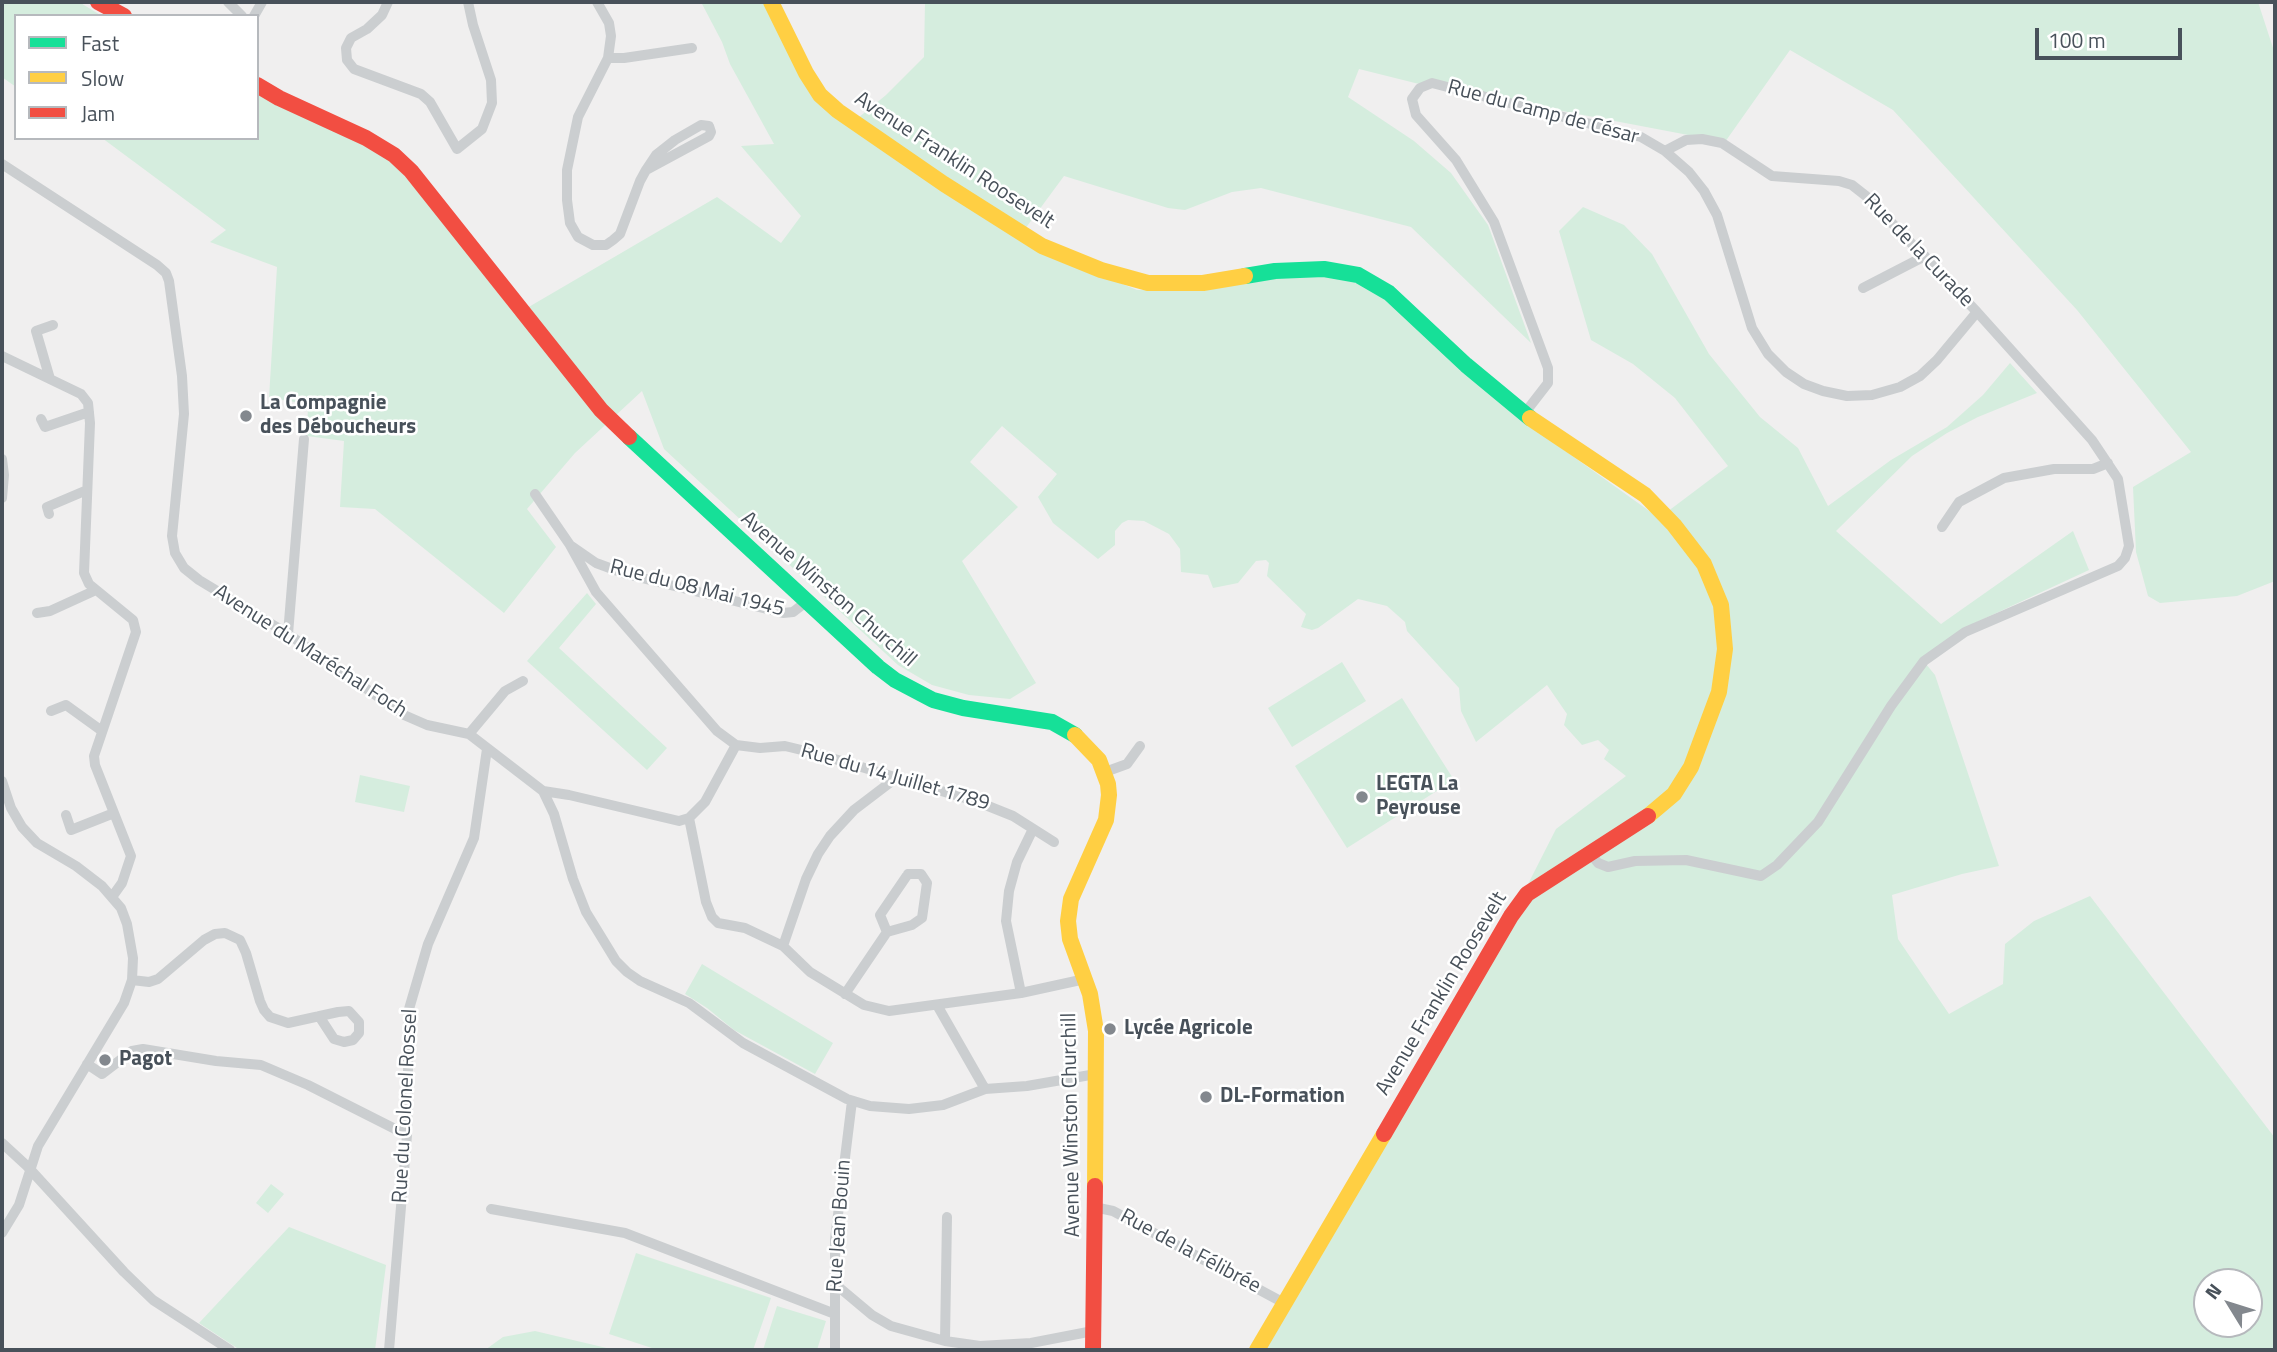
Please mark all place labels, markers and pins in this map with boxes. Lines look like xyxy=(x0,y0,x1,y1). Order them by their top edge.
place label: La Compagnie des Déboucheurs xyxy=(260,391,416,441)
marker: La Compagnie des Déboucheurs xyxy=(238,408,254,424)
place label: LEGTA La Peyrouse xyxy=(1376,772,1461,822)
marker: LEGTA La Peyrouse xyxy=(1354,789,1370,805)
place label: Lycée Agricole xyxy=(1124,1016,1253,1042)
marker: Lycée Agricole xyxy=(1102,1021,1118,1037)
place label: Pagot xyxy=(119,1047,172,1073)
marker: Pagot xyxy=(97,1052,113,1068)
place label: DL-Formation xyxy=(1220,1084,1345,1110)
marker: DL-Formation xyxy=(1198,1089,1214,1105)

